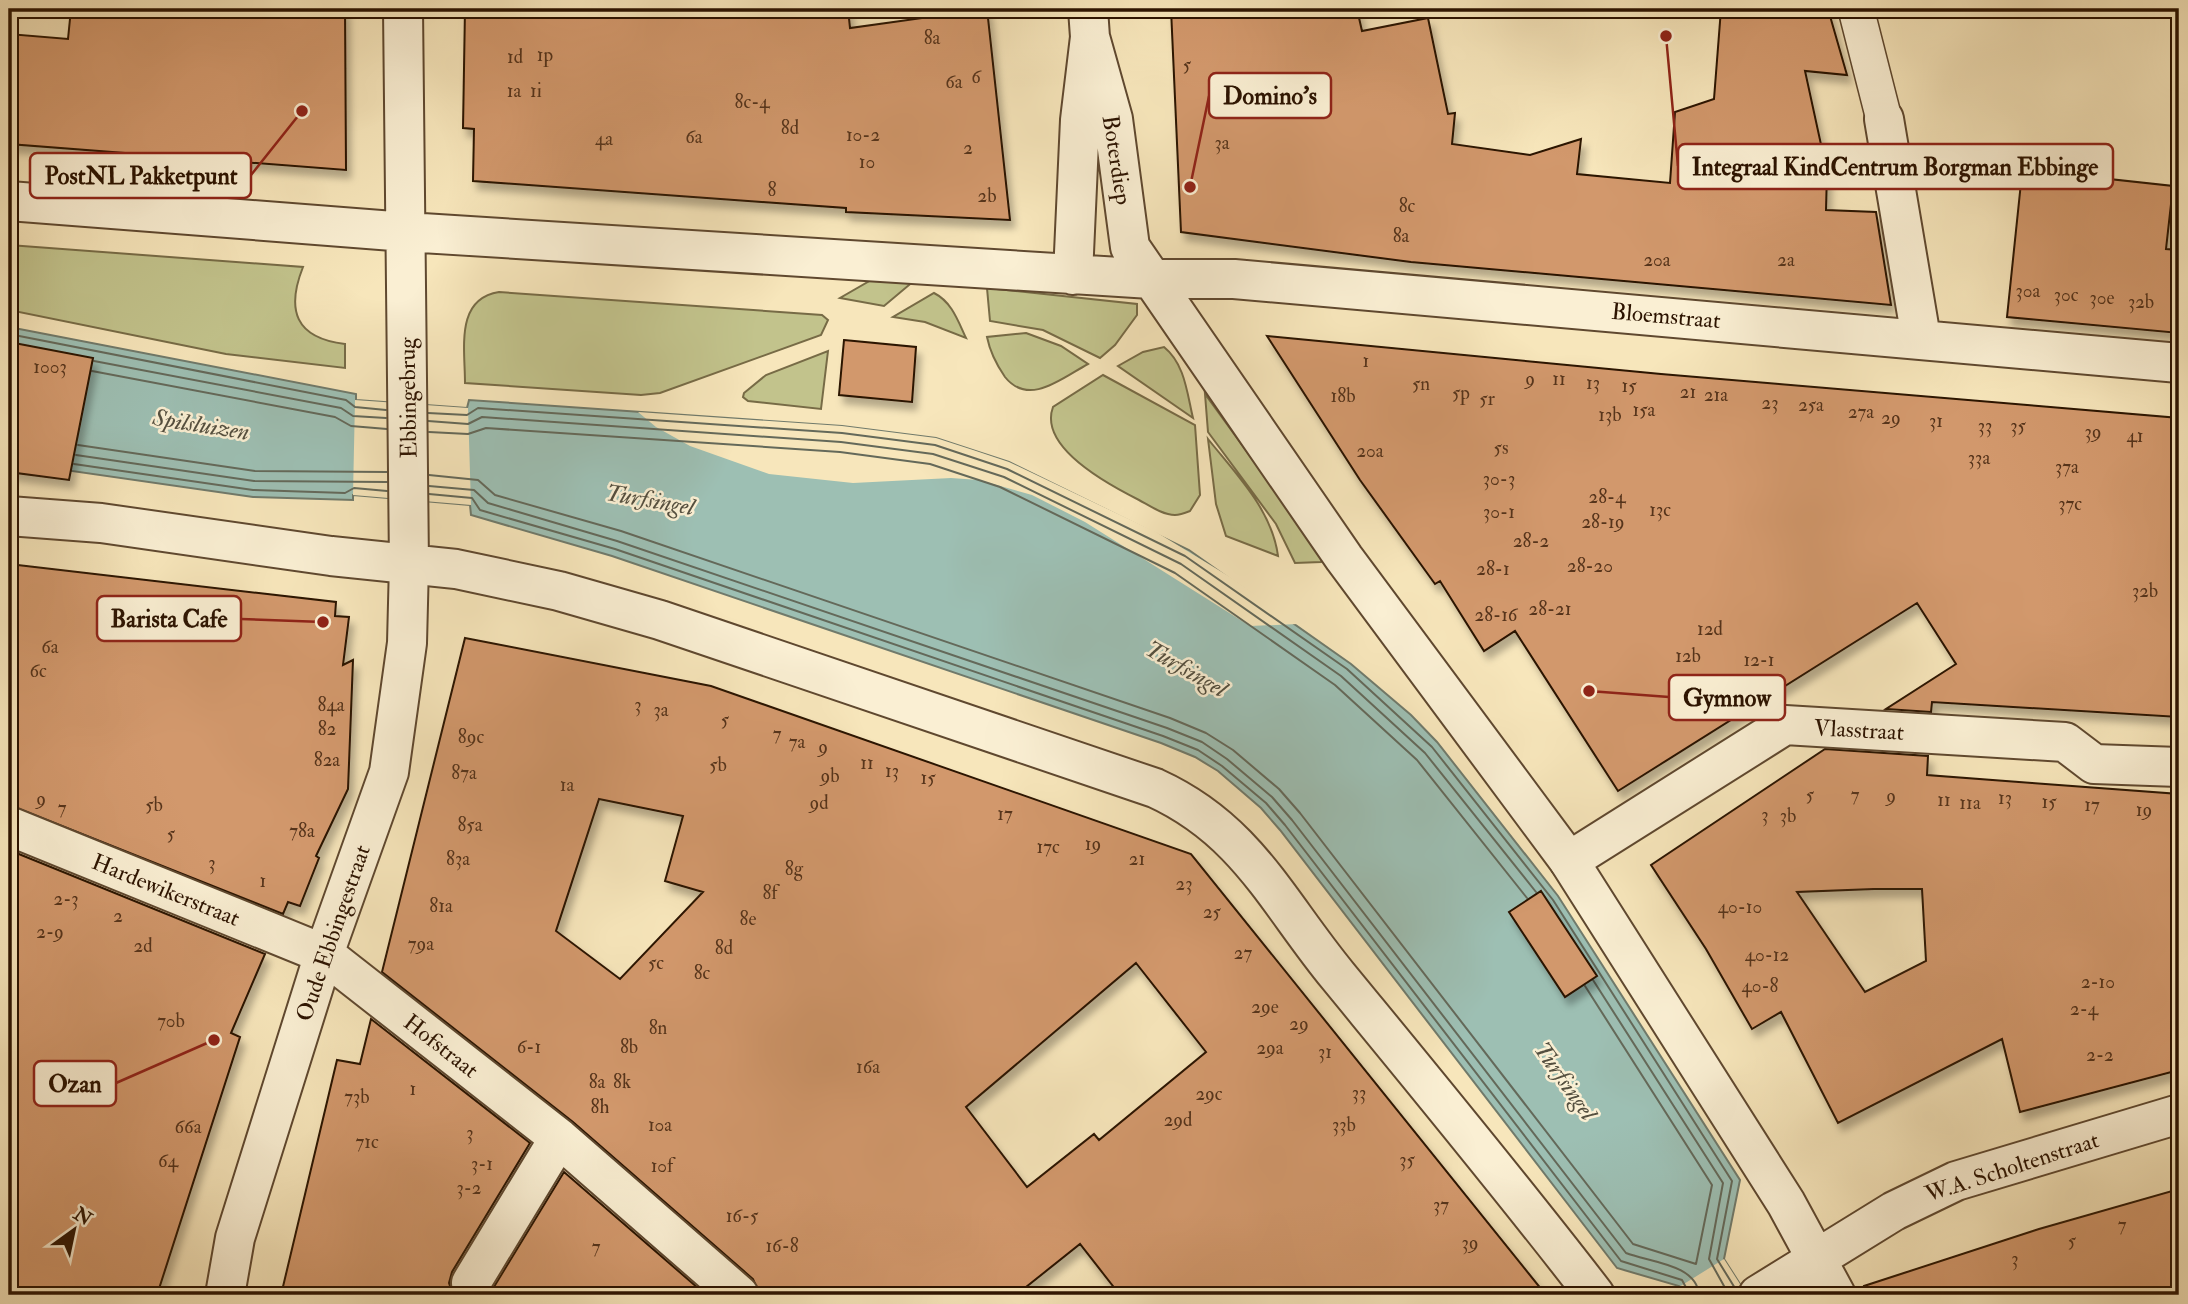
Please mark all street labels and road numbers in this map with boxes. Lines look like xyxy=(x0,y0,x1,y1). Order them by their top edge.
street label: Boterdiep xyxy=(1095,113,1138,207)
street label: Bloemstraat xyxy=(1610,297,1722,335)
street label: Ebbingebrug xyxy=(392,337,424,459)
street label: Vlasstraat xyxy=(1813,713,1905,747)
street label: Oude Ebbingestraat xyxy=(289,841,377,1025)
street label: Hardewikerstraat xyxy=(88,847,244,933)
street label: Hofstraat xyxy=(398,1008,484,1084)
street label: W.A. Scholtenstraat xyxy=(1921,1125,2102,1209)

